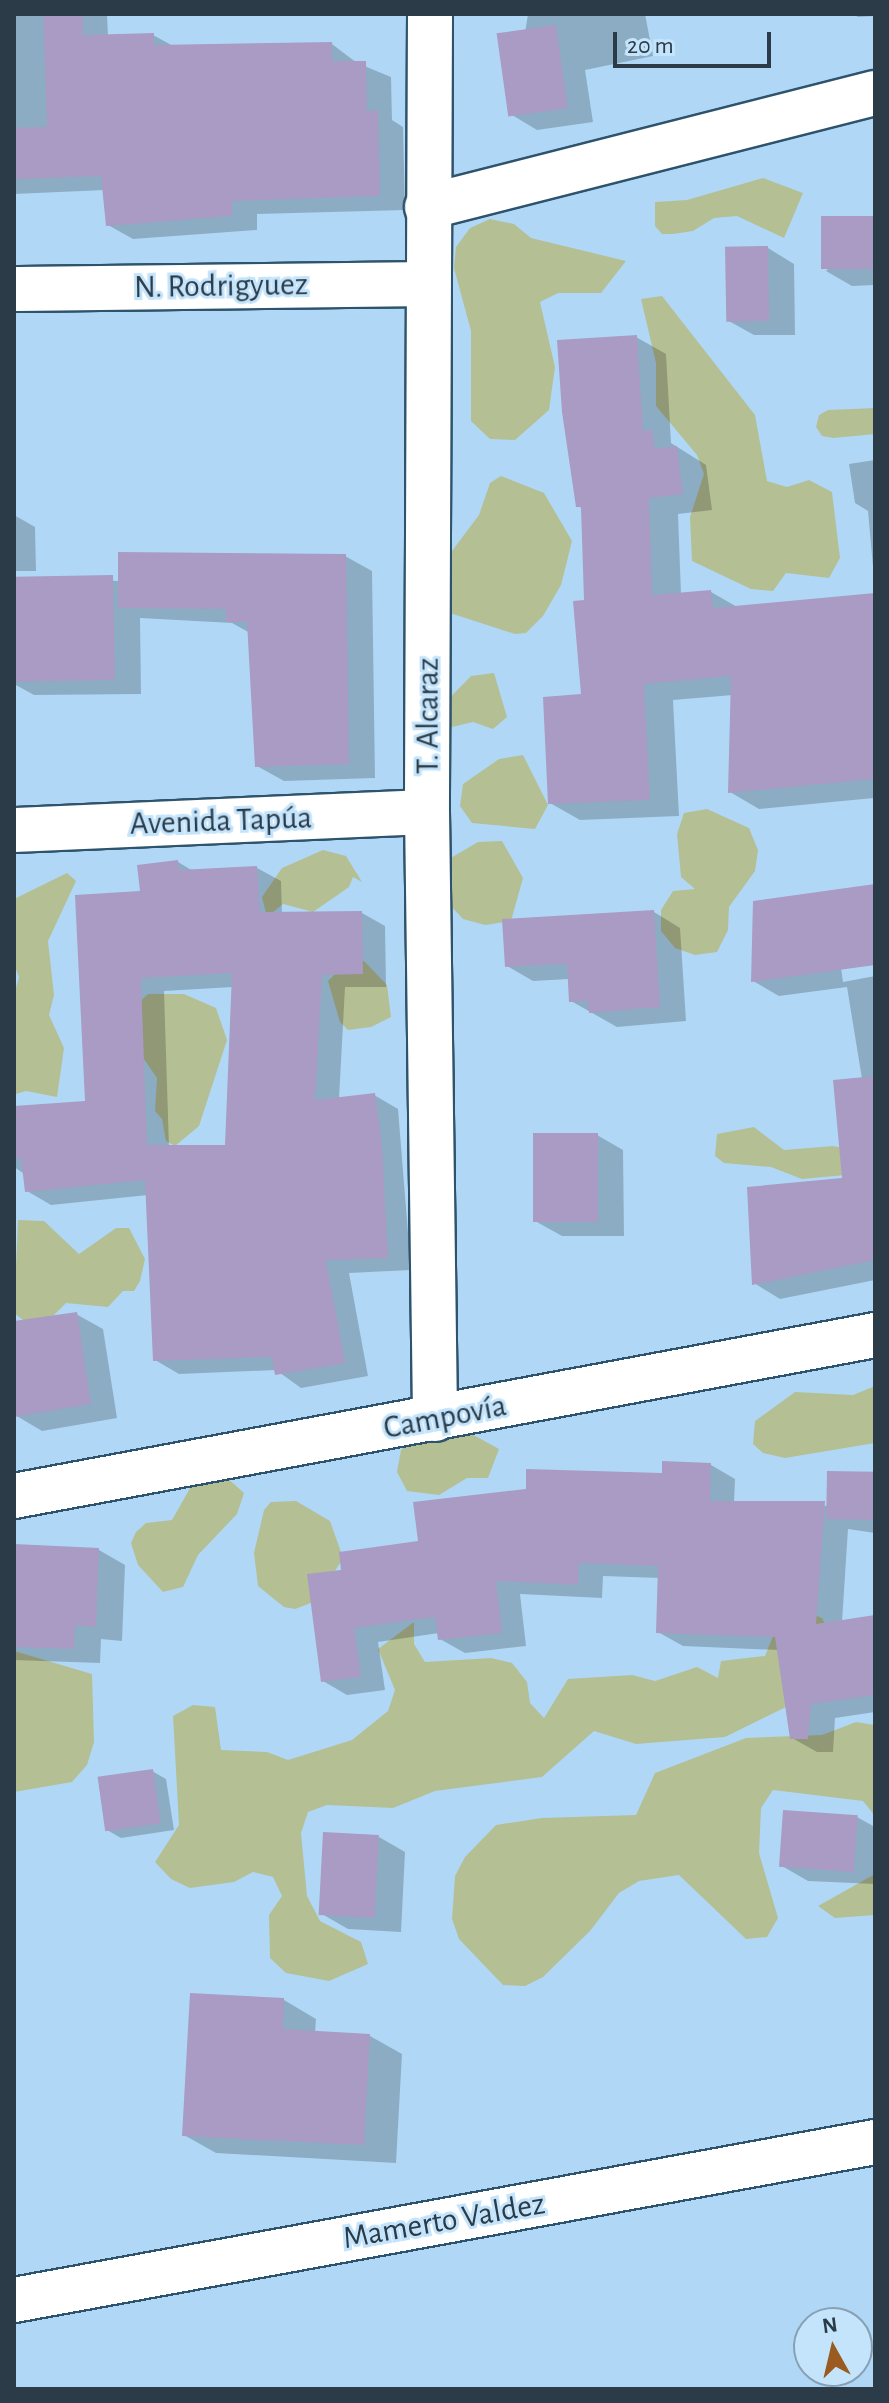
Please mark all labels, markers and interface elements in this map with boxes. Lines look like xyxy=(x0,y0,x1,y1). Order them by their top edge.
scale bar xyxy=(617,16,775,66)
text: 20 m xyxy=(627,34,674,58)
street label: N. Rodrigyuez xyxy=(134,265,308,307)
street label: T. Alcaraz xyxy=(409,658,447,774)
street label: Avenida Tapúa xyxy=(129,799,313,843)
street label: Campovía xyxy=(380,1386,510,1448)
street label: Mamerto Valdez xyxy=(340,2184,548,2258)
north arrow xyxy=(793,2307,873,2387)
text: N xyxy=(821,2313,839,2337)

